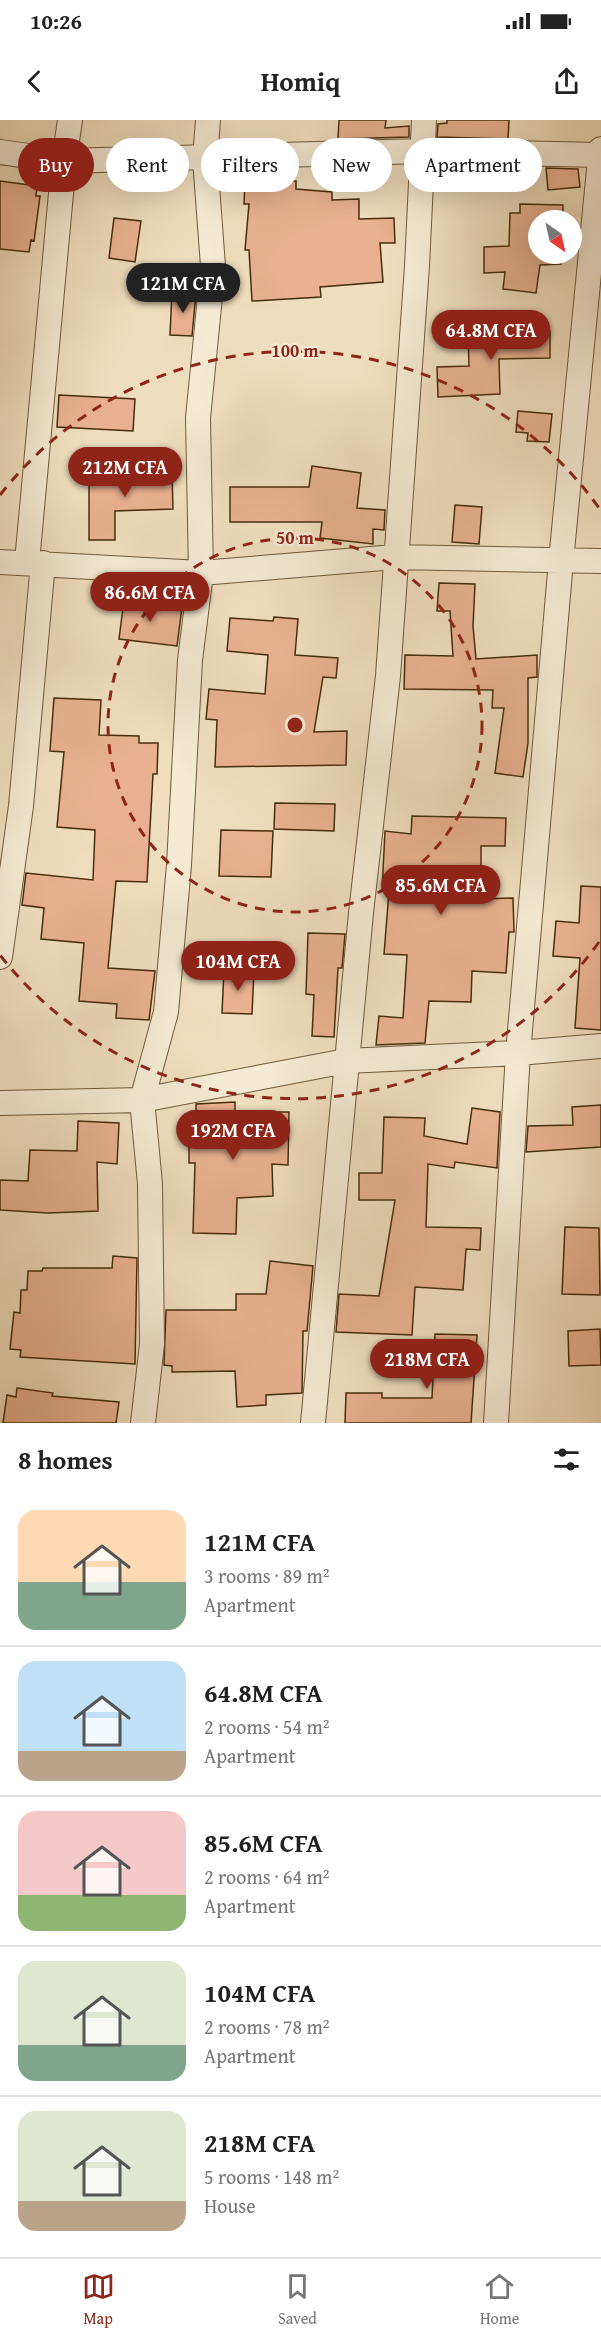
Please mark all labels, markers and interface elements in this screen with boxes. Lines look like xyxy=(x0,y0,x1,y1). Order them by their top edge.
text: 10:26 xyxy=(30,5,82,37)
text: Homiq xyxy=(261,61,340,101)
icon: back xyxy=(18,65,51,98)
icon: share xyxy=(550,65,583,98)
chip: Buy xyxy=(18,138,94,192)
chip: Rent xyxy=(106,138,189,192)
chip: Filters xyxy=(201,138,299,192)
chip: New xyxy=(311,138,392,192)
chip: Apartment xyxy=(404,138,542,192)
north arrow xyxy=(528,210,582,264)
map controls xyxy=(528,210,582,264)
pin: 121M CFA xyxy=(121,263,245,314)
text: 121M CFA xyxy=(140,268,226,297)
pin: 64.8M CFA xyxy=(422,310,560,361)
text: 64.8M CFA xyxy=(445,315,537,344)
text: 100 m xyxy=(271,337,319,364)
pin: 212M CFA xyxy=(63,447,187,498)
text: 212M CFA xyxy=(82,452,168,481)
text: 50 m xyxy=(276,524,315,551)
pin: 86.6M CFA xyxy=(81,572,219,623)
text: 86.6M CFA xyxy=(104,577,196,606)
centre of rings xyxy=(285,715,305,735)
pin: 85.6M CFA xyxy=(372,865,510,916)
text: 85.6M CFA xyxy=(395,870,487,899)
pin: 104M CFA xyxy=(176,941,300,992)
text: 104M CFA xyxy=(195,946,281,975)
pin: 192M CFA xyxy=(171,1110,295,1161)
text: 192M CFA xyxy=(190,1115,276,1144)
pin: 218M CFA xyxy=(365,1339,489,1390)
text: 218M CFA xyxy=(384,1344,470,1373)
text: 8 homes xyxy=(18,1440,113,1479)
icon: filters xyxy=(550,1443,583,1476)
text: 121M CFA xyxy=(204,1522,315,1561)
icon: home xyxy=(66,1534,138,1606)
text: 3 rooms · 89 m² xyxy=(204,1561,330,1590)
text: Apartment xyxy=(204,1590,296,1619)
text: 64.8M CFA xyxy=(204,1673,323,1712)
icon: home xyxy=(66,1685,138,1757)
text: 2 rooms · 54 m² xyxy=(204,1712,330,1741)
text: Apartment xyxy=(204,1741,296,1770)
text: 85.6M CFA xyxy=(204,1823,323,1862)
icon: home xyxy=(66,1835,138,1907)
text: 2 rooms · 64 m² xyxy=(204,1862,330,1891)
text: Apartment xyxy=(204,1891,296,1920)
text: 104M CFA xyxy=(204,1973,315,2012)
icon: home xyxy=(66,1985,138,2057)
text: 2 rooms · 78 m² xyxy=(204,2012,330,2041)
text: Apartment xyxy=(204,2041,296,2070)
text: 218M CFA xyxy=(204,2123,315,2162)
icon: home xyxy=(66,2135,138,2207)
text: 5 rooms · 148 m² xyxy=(204,2162,339,2191)
text: House xyxy=(204,2191,256,2220)
tab: Map xyxy=(82,2270,115,2330)
tab: Saved xyxy=(278,2270,317,2330)
tab: Home xyxy=(480,2270,519,2330)

